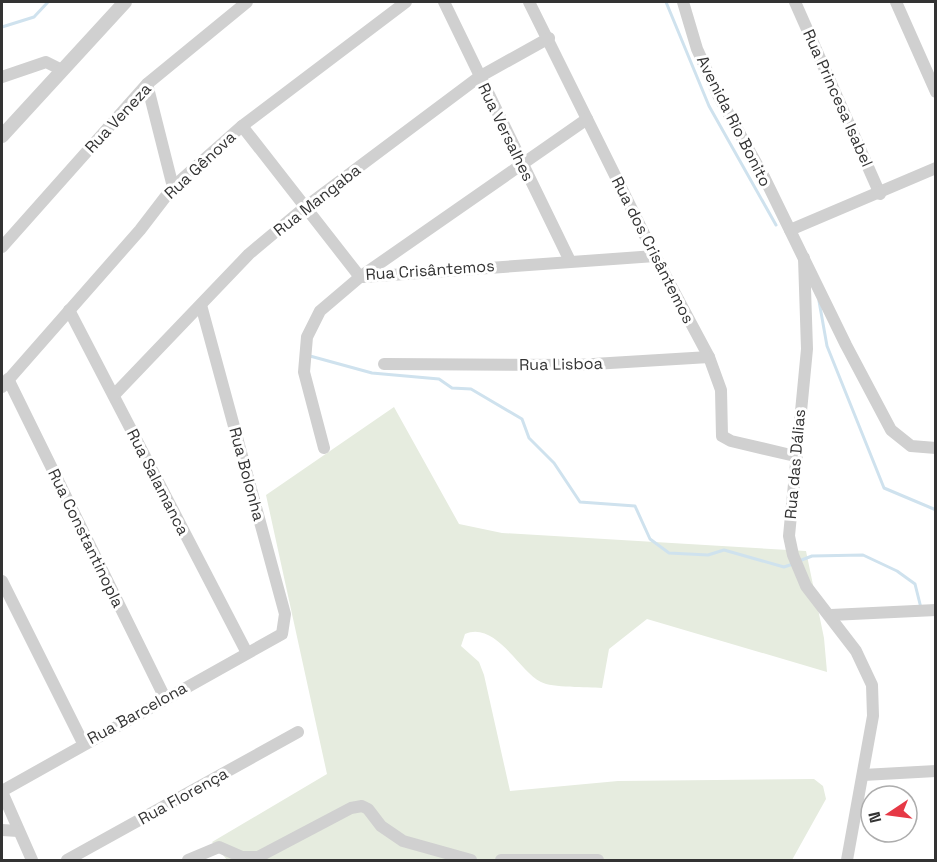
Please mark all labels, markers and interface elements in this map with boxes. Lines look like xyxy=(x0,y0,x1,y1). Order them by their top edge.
street label: Rua Princesa Isabel xyxy=(798,26,878,170)
street label: Avenida Rio Bonito xyxy=(692,52,776,190)
street label: Rua Veneza xyxy=(80,79,156,157)
street label: Rua Versalhes xyxy=(473,79,539,185)
street label: Rua Gênova xyxy=(160,127,240,203)
street label: Rua Mangaba xyxy=(269,159,365,241)
street label: Rua dos Crisântemos xyxy=(607,173,699,327)
street label: Rua Crisântemos xyxy=(365,255,495,285)
street label: Rua Lisboa xyxy=(519,353,603,375)
street label: Rua das Dálias xyxy=(780,408,810,520)
street label: Rua Salamanca xyxy=(122,425,194,539)
street label: Rua Bolonha xyxy=(224,425,270,523)
street label: Rua Constantinopla xyxy=(43,465,129,611)
street label: Rua Barcelona xyxy=(84,677,190,749)
street label: Rua Florença xyxy=(134,763,232,829)
north arrow xyxy=(859,784,919,844)
text: N xyxy=(863,810,886,825)

